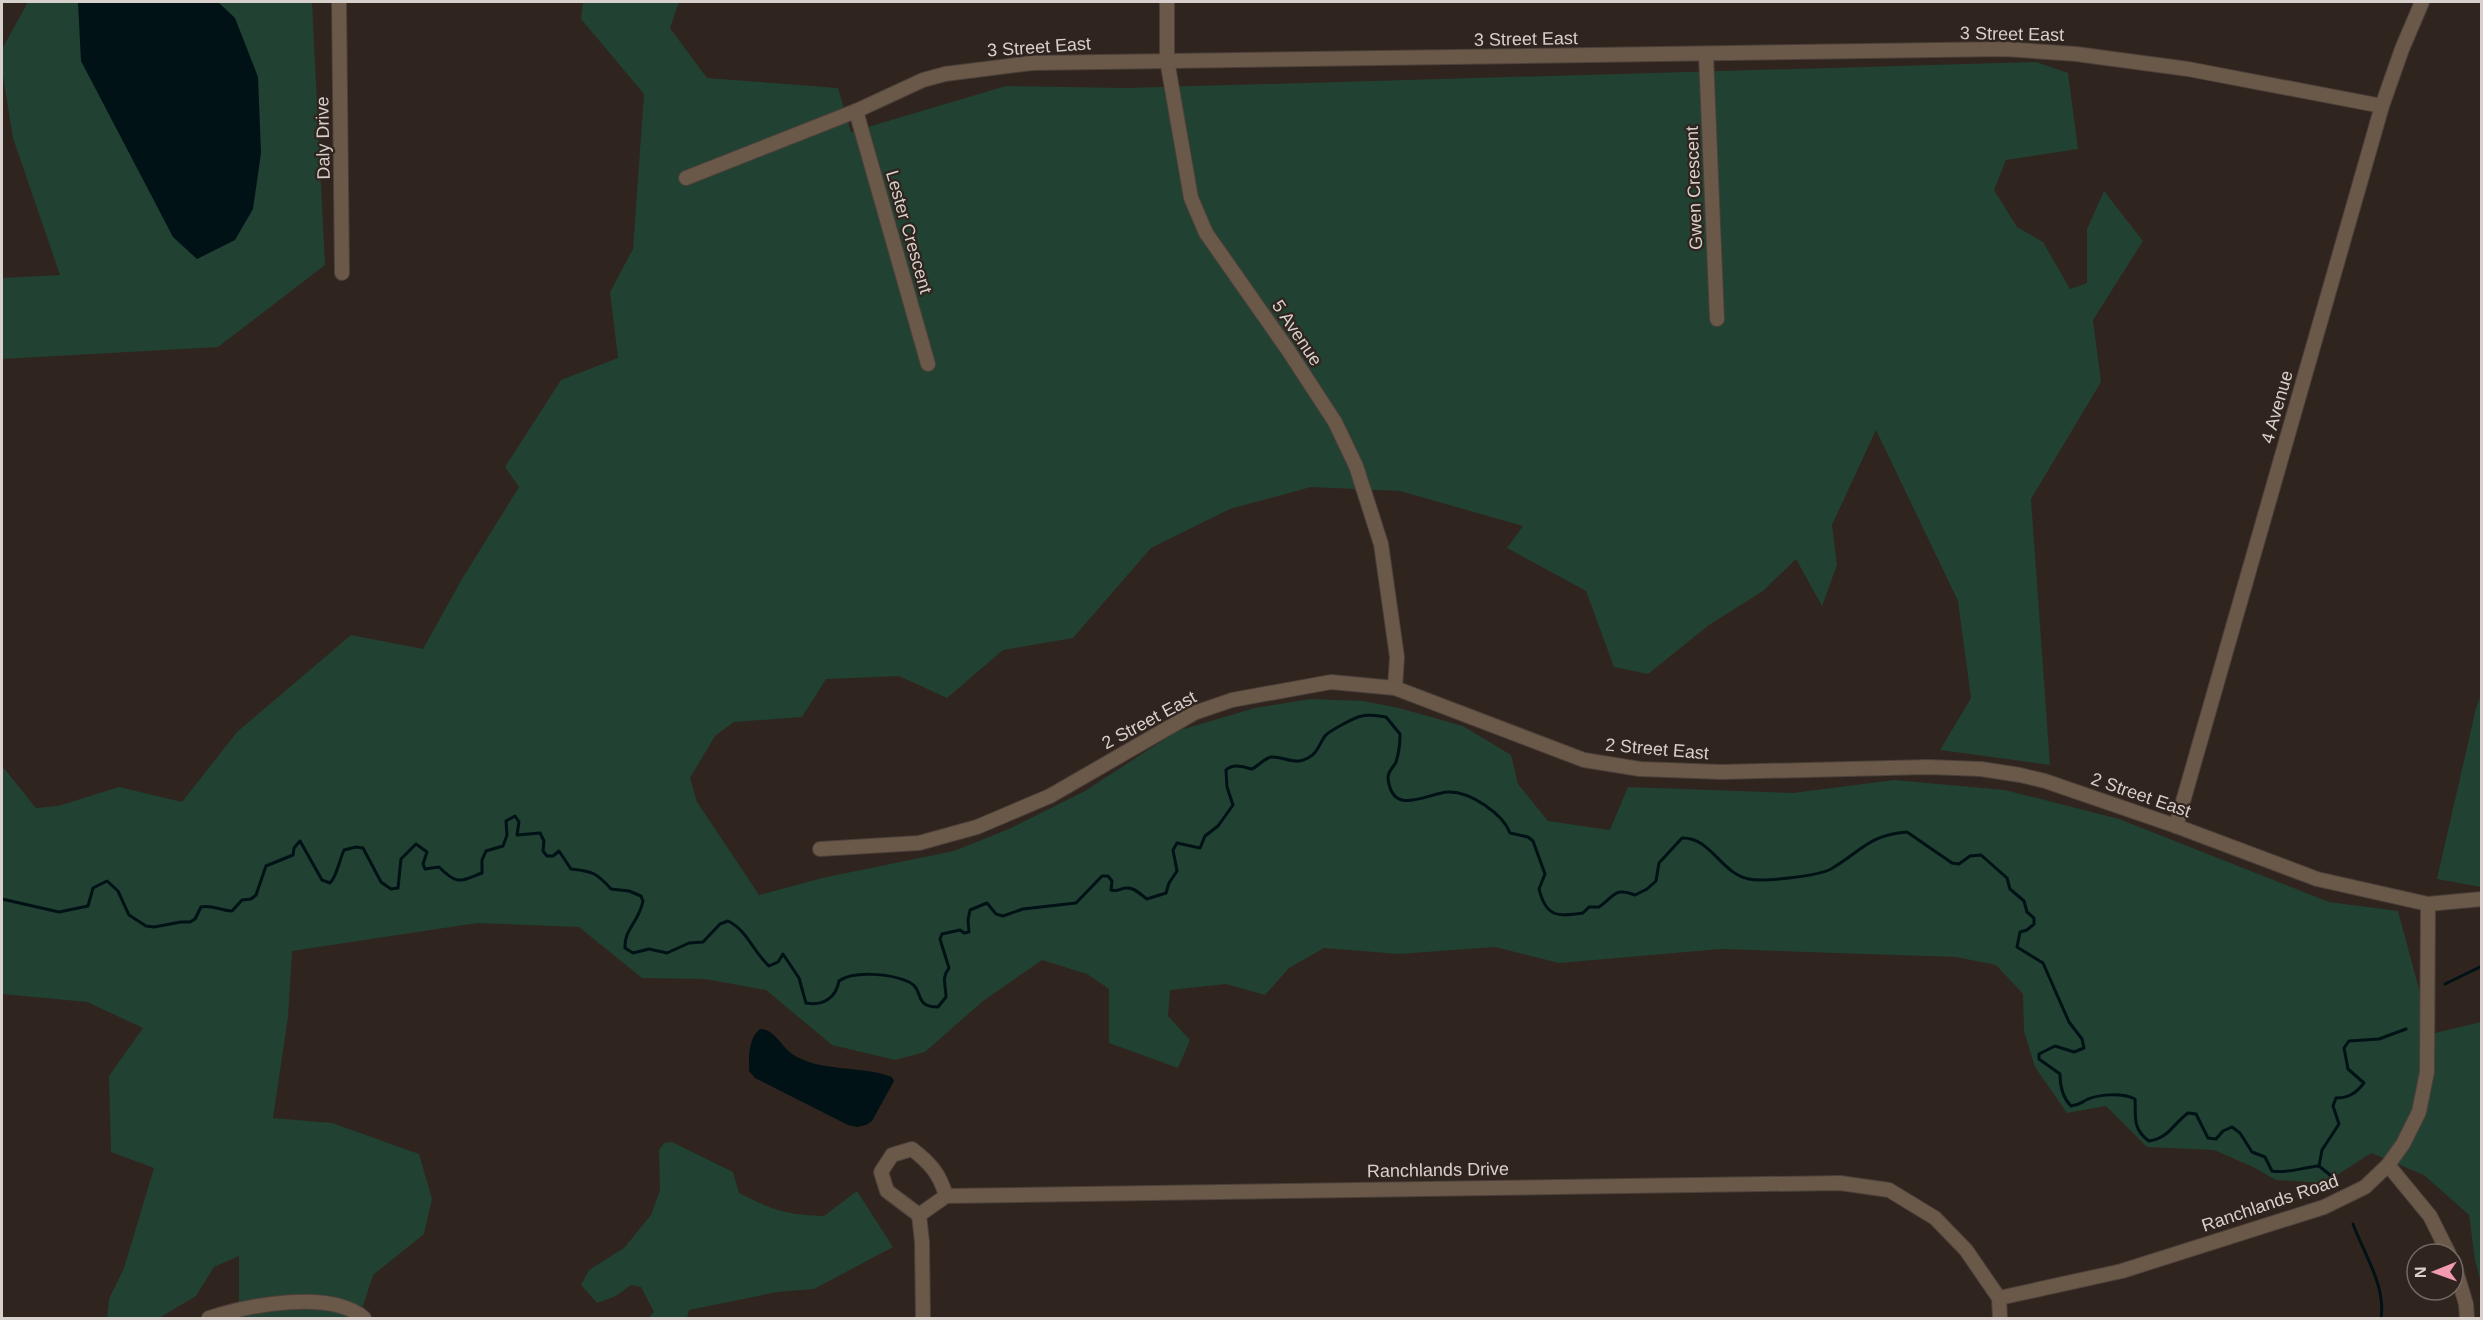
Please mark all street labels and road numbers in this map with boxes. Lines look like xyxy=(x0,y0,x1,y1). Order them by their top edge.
street label: 3 Street East xyxy=(1960,23,2064,45)
street label: 3 Street East xyxy=(1474,28,1578,50)
street label: 3 Street East xyxy=(986,33,1092,61)
street label: Daly Drive xyxy=(312,96,334,180)
street label: Gwen Crescent xyxy=(1682,126,1706,250)
street label: Lester Crescent xyxy=(882,168,936,296)
street label: 5 Avenue xyxy=(1268,296,1326,370)
street label: 4 Avenue xyxy=(2257,368,2297,446)
street label: 2 Street East xyxy=(1098,687,1200,753)
street label: 2 Street East xyxy=(1604,735,1710,763)
street label: 2 Street East xyxy=(2089,769,2193,821)
street label: Ranchlands Drive xyxy=(1367,1159,1509,1181)
street label: Ranchlands Road xyxy=(2199,1170,2341,1236)

